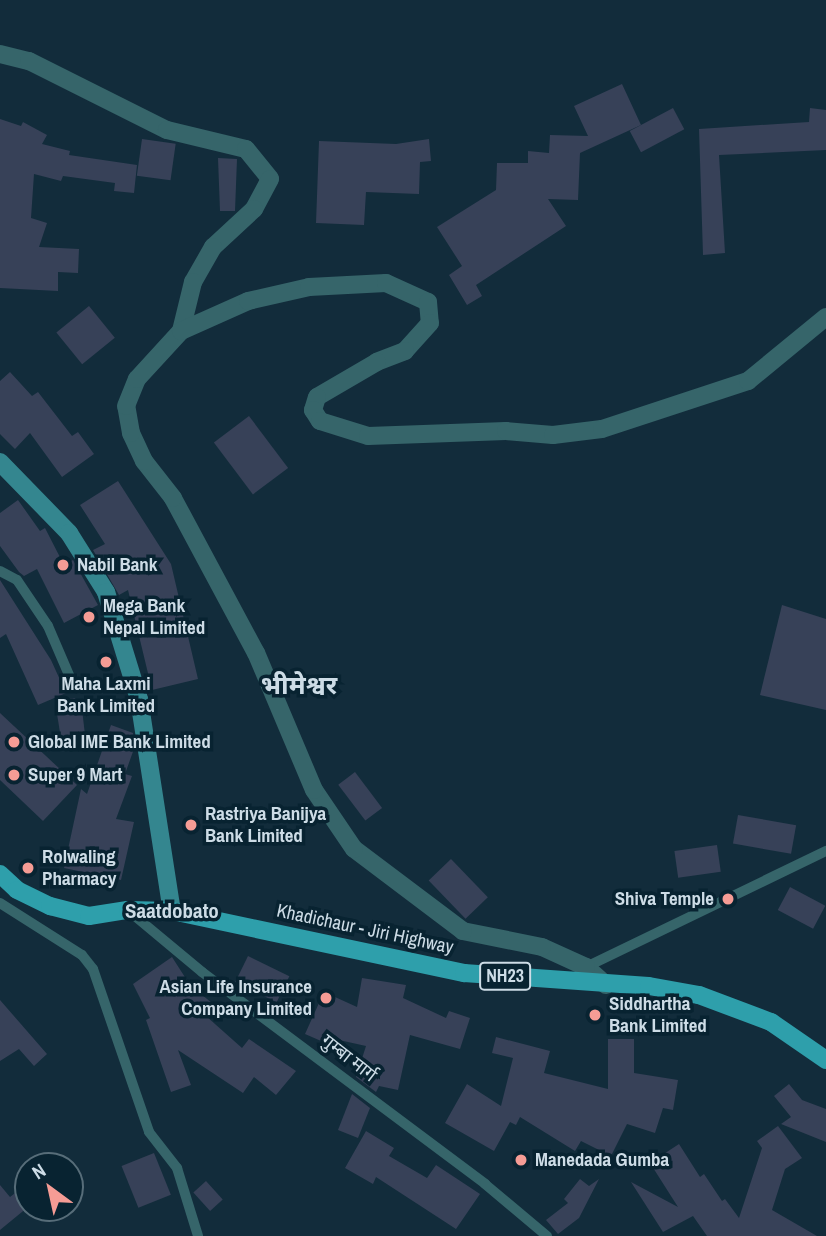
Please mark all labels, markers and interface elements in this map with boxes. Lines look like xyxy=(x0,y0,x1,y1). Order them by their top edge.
place label: Nabil Bank xyxy=(77,554,158,576)
marker: Nabil Bank xyxy=(55,557,71,573)
place label: Mega Bank Nepal Limited xyxy=(103,595,205,639)
marker: Mega Bank Nepal Limited xyxy=(81,609,97,625)
marker: Maha Laxmi Bank Limited xyxy=(98,654,114,670)
district label: भीमेश्वर xyxy=(261,669,337,701)
place label: Maha Laxmi Bank Limited xyxy=(57,673,155,717)
place label: Global IME Bank Limited xyxy=(28,731,211,753)
marker: Global IME Bank Limited xyxy=(6,734,22,750)
place label: Super 9 Mart xyxy=(28,764,122,786)
marker: Super 9 Mart xyxy=(6,767,22,783)
place label: Rastriya Banijya Bank Limited xyxy=(205,803,326,847)
marker: Rastriya Banijya Bank Limited xyxy=(183,817,199,833)
place label: Rolwaling Pharmacy xyxy=(42,846,116,890)
marker: Rolwaling Pharmacy xyxy=(20,860,36,876)
place label: Shiva Temple xyxy=(615,888,714,910)
marker: Shiva Temple xyxy=(720,891,736,907)
district label: Saatdobato xyxy=(125,898,219,924)
street label: Khadichaur - Jiri Highway xyxy=(275,899,455,959)
road number: NH23 xyxy=(479,961,531,990)
place label: Asian Life Insurance Company Limited xyxy=(160,976,312,1020)
marker: Asian Life Insurance Company Limited xyxy=(318,990,334,1006)
place label: Siddhartha Bank Limited xyxy=(609,993,707,1037)
marker: Siddhartha Bank Limited xyxy=(587,1007,603,1023)
street label: गुम्बा मार्ग xyxy=(317,1029,381,1087)
place label: Manedada Gumba xyxy=(535,1149,669,1171)
north arrow xyxy=(14,1152,84,1222)
marker: Manedada Gumba xyxy=(513,1152,529,1168)
text: N xyxy=(27,1157,50,1185)

